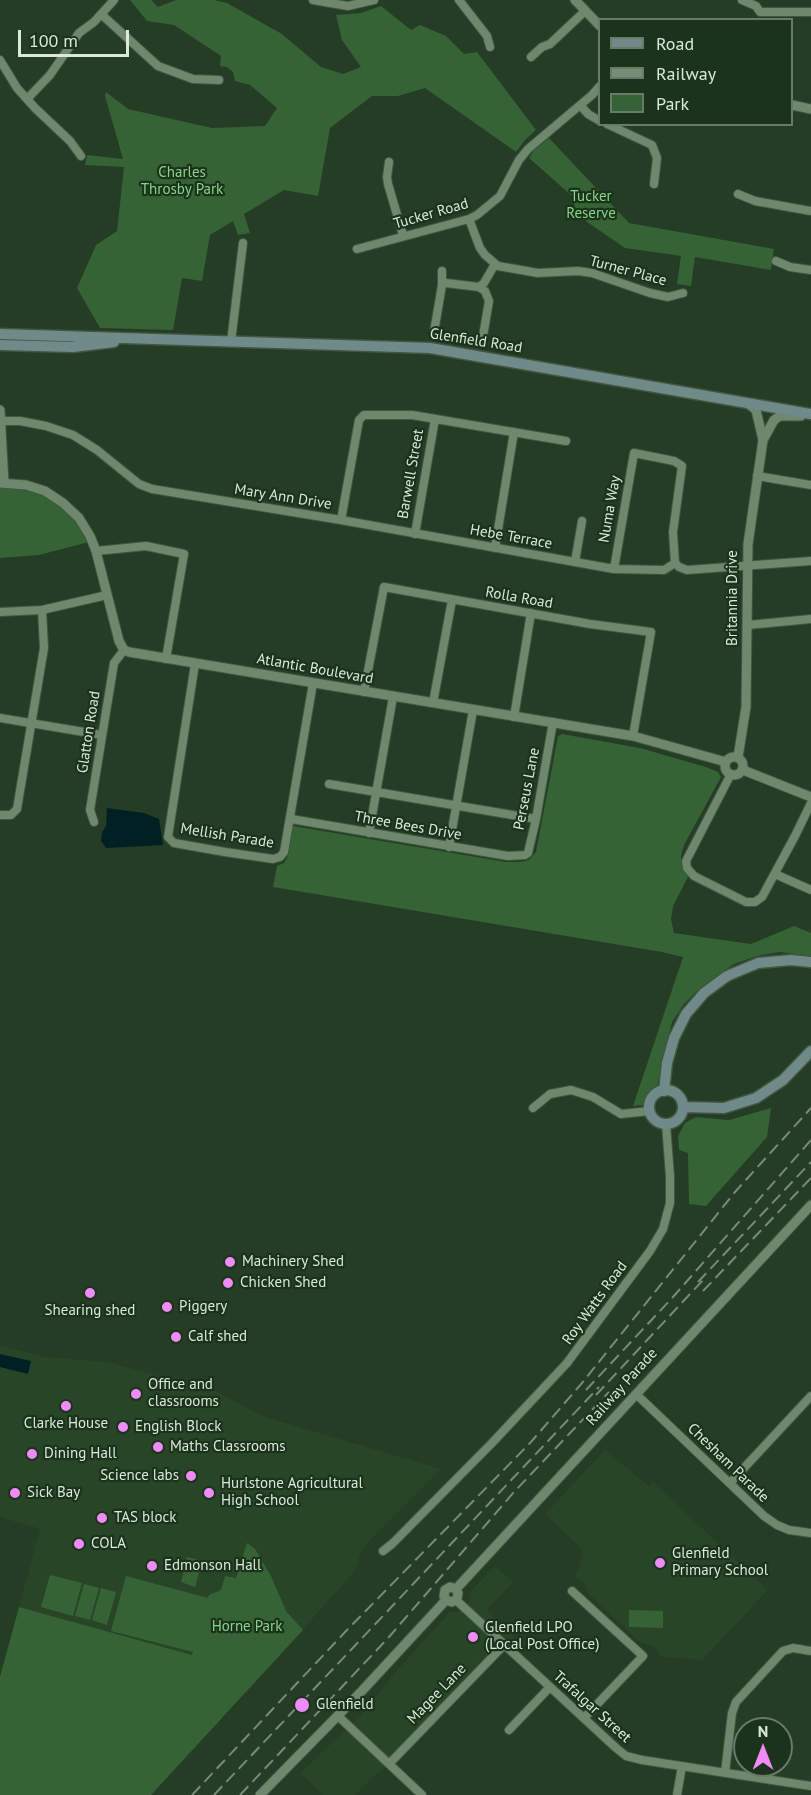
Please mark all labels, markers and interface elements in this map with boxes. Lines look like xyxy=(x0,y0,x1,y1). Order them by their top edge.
scale bar xyxy=(21,18,132,56)
legend xyxy=(598,18,793,126)
text: 100 m xyxy=(29,29,78,52)
text: Road xyxy=(656,32,694,55)
text: Railway xyxy=(656,62,716,85)
text: Park xyxy=(656,92,689,115)
park label: Charles Throsby Park xyxy=(141,164,223,199)
park label: Tucker Reserve xyxy=(566,188,616,223)
street label: Tucker Road xyxy=(391,195,471,233)
street label: Turner Place xyxy=(587,252,669,290)
street label: Glenfield Road xyxy=(429,325,523,357)
street label: Barwell Street xyxy=(394,428,428,520)
street label: Numa Way xyxy=(595,474,625,544)
street label: Mary Ann Drive xyxy=(233,480,333,514)
street label: Hebe Terrace xyxy=(469,521,553,553)
street label: Britannia Drive xyxy=(724,550,742,646)
street label: Rolla Road xyxy=(484,583,554,613)
street label: Atlantic Boulevard xyxy=(255,650,375,688)
street label: Glatton Road xyxy=(74,690,104,774)
street label: Perseus Lane xyxy=(510,746,544,832)
street label: Three Bees Drive xyxy=(353,808,463,844)
street label: Mellish Parade xyxy=(179,820,275,852)
place label: Machinery Shed xyxy=(242,1253,344,1271)
marker: Machinery Shed xyxy=(223,1255,237,1269)
street label: Roy Watts Road xyxy=(559,1258,631,1348)
place label: Chicken Shed xyxy=(240,1274,326,1292)
marker: Chicken Shed xyxy=(221,1276,235,1290)
marker: Shearing shed xyxy=(83,1286,97,1300)
place label: Piggery xyxy=(179,1298,227,1316)
marker: Piggery xyxy=(160,1300,174,1314)
place label: Shearing shed xyxy=(45,1302,135,1320)
place label: Calf shed xyxy=(188,1328,247,1346)
marker: Calf shed xyxy=(169,1330,183,1344)
street label: Railway Parade xyxy=(583,1345,661,1429)
place label: Office and classrooms xyxy=(148,1376,219,1411)
marker: Office and classrooms xyxy=(129,1387,143,1401)
marker: Clarke House xyxy=(59,1399,73,1413)
place label: Clarke House xyxy=(24,1415,108,1433)
place label: English Block xyxy=(135,1418,221,1436)
marker: English Block xyxy=(116,1420,130,1434)
street label: Chesham Parade xyxy=(684,1420,772,1506)
place label: Maths Classrooms xyxy=(170,1438,286,1456)
marker: Maths Classrooms xyxy=(151,1440,165,1454)
place label: Dining Hall xyxy=(44,1445,117,1463)
marker: Dining Hall xyxy=(25,1447,39,1461)
place label: Science labs xyxy=(100,1467,179,1485)
marker: Science labs xyxy=(184,1469,198,1483)
place label: Hurlstone Agricultural High School xyxy=(221,1475,363,1510)
place label: Sick Bay xyxy=(27,1484,80,1502)
marker: Sick Bay xyxy=(8,1486,22,1500)
marker: Hurlstone Agricultural High School xyxy=(202,1486,216,1500)
place label: TAS block xyxy=(114,1509,177,1527)
marker: TAS block xyxy=(95,1511,109,1525)
place label: COLA xyxy=(91,1535,126,1553)
marker: COLA xyxy=(72,1537,86,1551)
place label: Glenfield Primary School xyxy=(672,1545,768,1580)
marker: Glenfield Primary School xyxy=(653,1556,667,1570)
place label: Edmonson Hall xyxy=(164,1557,261,1575)
marker: Edmonson Hall xyxy=(145,1559,159,1573)
park label: Horne Park xyxy=(212,1618,282,1636)
place label: Glenfield LPO (Local Post Office) xyxy=(485,1619,599,1654)
marker: Glenfield LPO (Local Post Office) xyxy=(466,1630,480,1644)
street label: Magee Lane xyxy=(404,1660,470,1728)
street label: Trafalgar Street xyxy=(549,1667,635,1747)
marker: Glenfield xyxy=(293,1696,311,1714)
place label: Glenfield xyxy=(316,1696,374,1714)
north arrow xyxy=(733,1717,793,1777)
text: N xyxy=(758,1721,768,1741)

